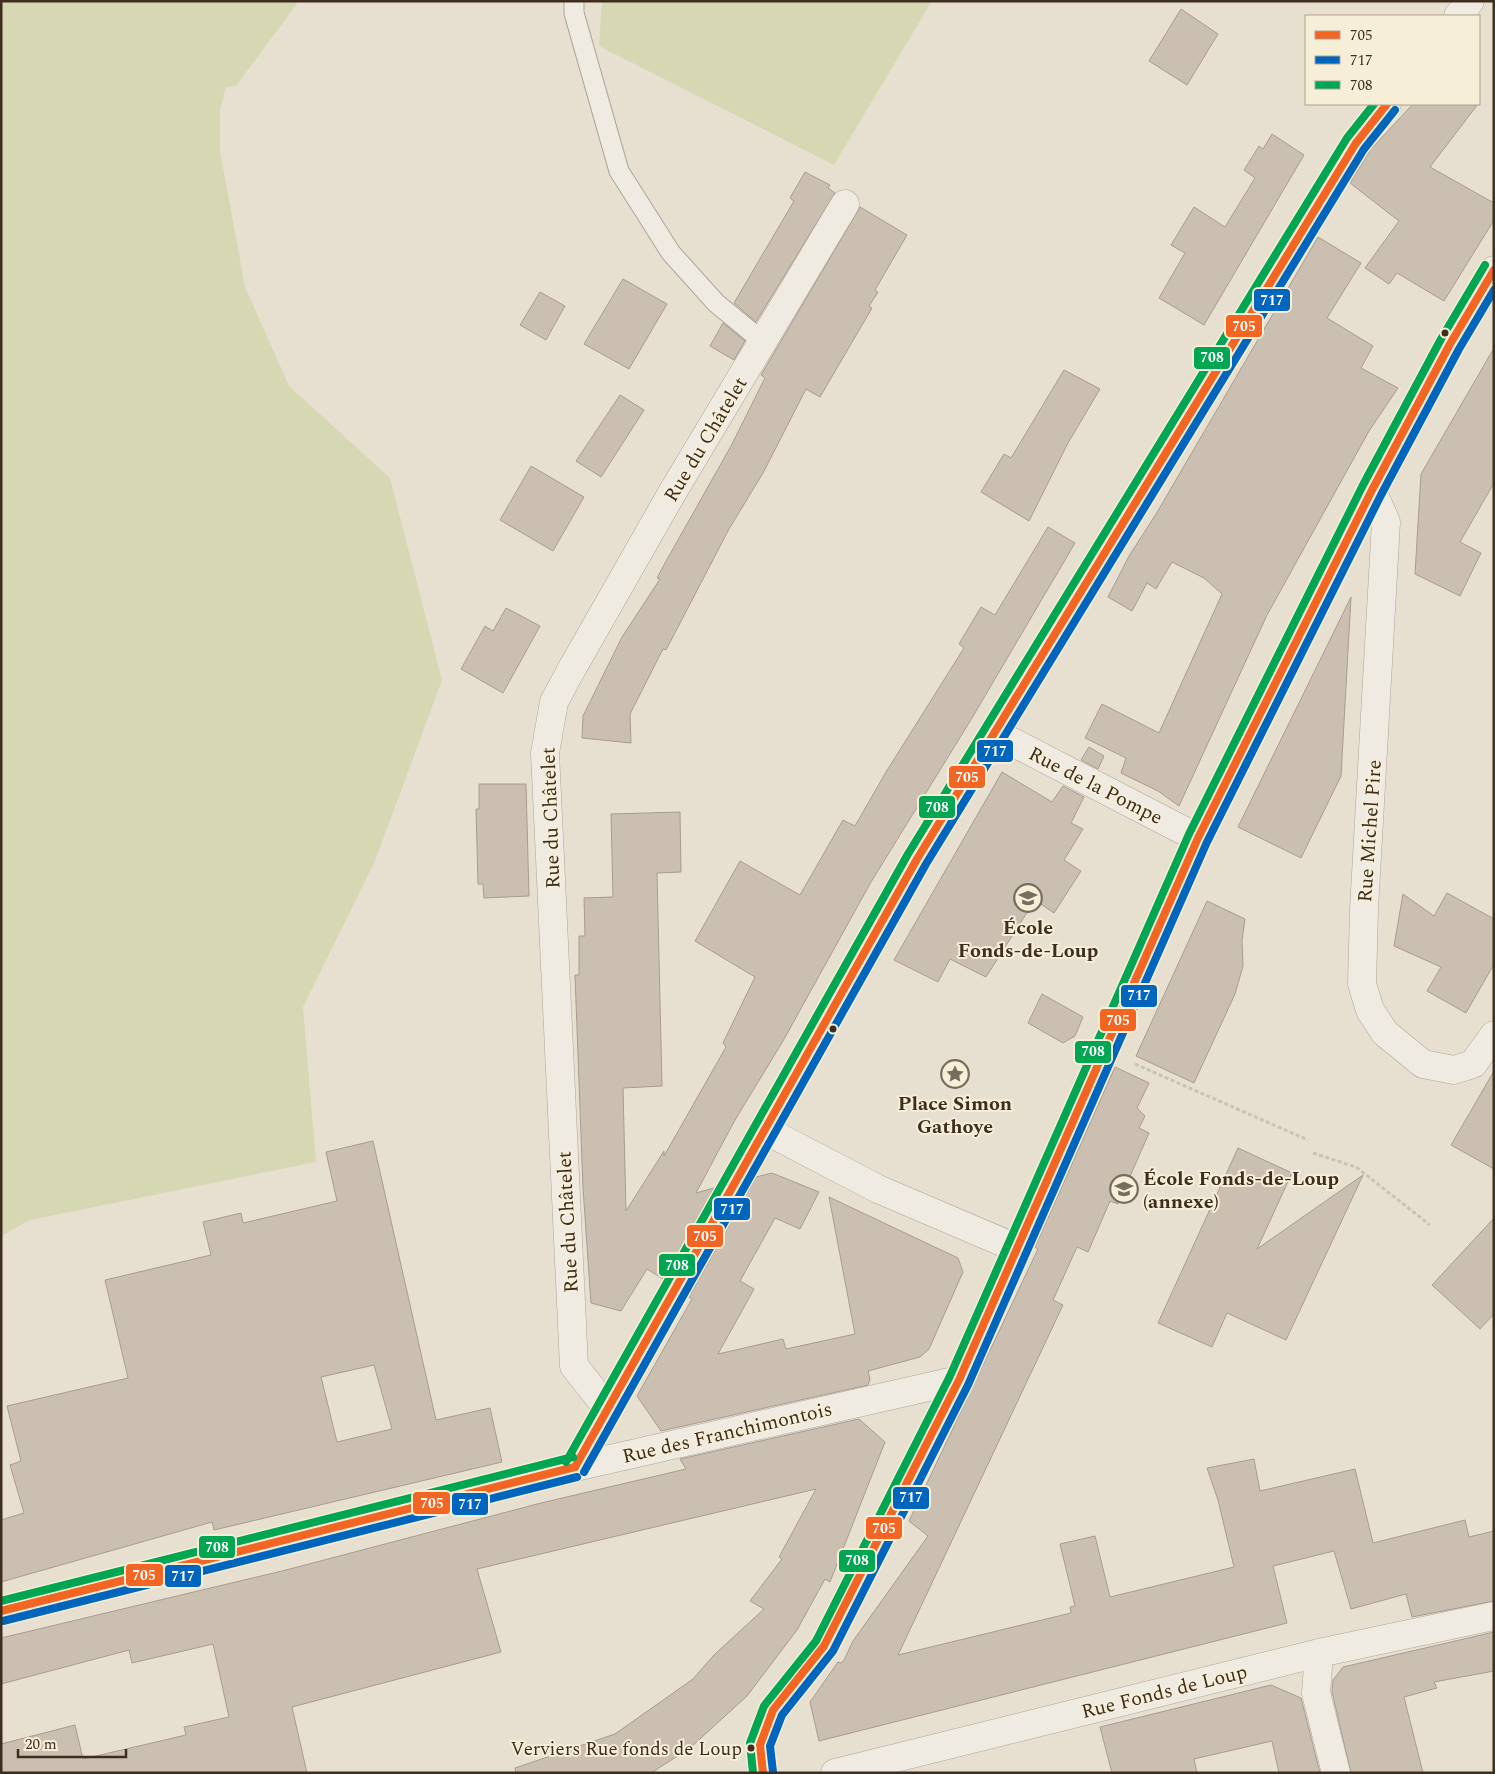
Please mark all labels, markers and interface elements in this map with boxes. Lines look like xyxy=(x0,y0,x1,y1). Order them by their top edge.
legend xyxy=(1305,15,1480,105)
text: 705 xyxy=(1350,24,1373,47)
text: 717 xyxy=(1350,49,1373,72)
text: 708 xyxy=(1350,74,1373,97)
line badge: 717 xyxy=(1253,288,1291,312)
text: 717 xyxy=(1260,290,1284,311)
line badge: 705 xyxy=(1225,314,1263,338)
text: 705 xyxy=(1232,316,1256,337)
unlabelled marker xyxy=(1440,328,1450,338)
line badge: 708 xyxy=(1193,346,1231,370)
text: 708 xyxy=(1200,347,1224,368)
street label: Rue du Châtelet xyxy=(656,371,755,508)
line badge: 717 xyxy=(976,739,1014,763)
street label: Rue de la Pompe xyxy=(1023,739,1168,833)
text: 717 xyxy=(983,741,1007,762)
street label: Rue du Châtelet xyxy=(534,747,568,889)
street label: Rue Michel Pire xyxy=(1350,759,1390,903)
line badge: 705 xyxy=(948,765,986,789)
text: 705 xyxy=(955,767,979,788)
line badge: 708 xyxy=(918,795,956,819)
text: 708 xyxy=(925,797,949,818)
school or university icon: École Fonds-de-Loup xyxy=(1013,883,1043,913)
place label: École Fonds-de-Loup xyxy=(958,913,1098,966)
line badge: 717 xyxy=(1120,984,1158,1008)
text: 717 xyxy=(1127,985,1151,1006)
line badge: 705 xyxy=(1099,1008,1137,1032)
text: 705 xyxy=(1106,1010,1130,1031)
unlabelled marker xyxy=(828,1024,838,1034)
line badge: 708 xyxy=(1074,1040,1112,1064)
text: 708 xyxy=(1081,1041,1105,1062)
place icon: Place Simon Gathoye xyxy=(940,1059,970,1089)
place label: Place Simon Gathoye xyxy=(898,1089,1012,1142)
street label: Rue du Châtelet xyxy=(549,1150,587,1294)
place label: École Fonds-de-Loup (annexe) xyxy=(1143,1164,1339,1217)
school or university icon: École Fonds-de-Loup (annexe) xyxy=(1109,1174,1139,1204)
line badge: 717 xyxy=(713,1197,751,1221)
text: 717 xyxy=(720,1199,744,1220)
line badge: 705 xyxy=(686,1224,724,1248)
text: 705 xyxy=(693,1226,717,1247)
line badge: 708 xyxy=(658,1253,696,1277)
text: 708 xyxy=(665,1255,689,1276)
street label: Rue des Franchimontois xyxy=(619,1394,835,1472)
line badge: 717 xyxy=(892,1486,930,1510)
text: 717 xyxy=(899,1487,923,1508)
line badge: 705 xyxy=(412,1491,451,1515)
line badge: 717 xyxy=(451,1492,489,1516)
text: 705 xyxy=(420,1493,444,1514)
text: 717 xyxy=(458,1494,482,1515)
line badge: 705 xyxy=(865,1516,903,1540)
text: 705 xyxy=(872,1518,896,1539)
line badge: 708 xyxy=(198,1535,236,1559)
text: 708 xyxy=(205,1537,229,1558)
line badge: 708 xyxy=(838,1549,876,1573)
text: 708 xyxy=(845,1550,869,1571)
line badge: 705 xyxy=(125,1563,164,1587)
line badge: 717 xyxy=(164,1564,202,1588)
text: 705 xyxy=(132,1565,156,1586)
text: 717 xyxy=(171,1566,195,1587)
street label: Rue Fonds de Loup xyxy=(1078,1657,1250,1727)
scale bar xyxy=(18,1726,125,1758)
text: 20 m xyxy=(25,1733,57,1756)
place label: Verviers Rue fonds de Loup xyxy=(511,1735,742,1764)
marker: Verviers Rue fonds de Loup xyxy=(746,1743,756,1753)

